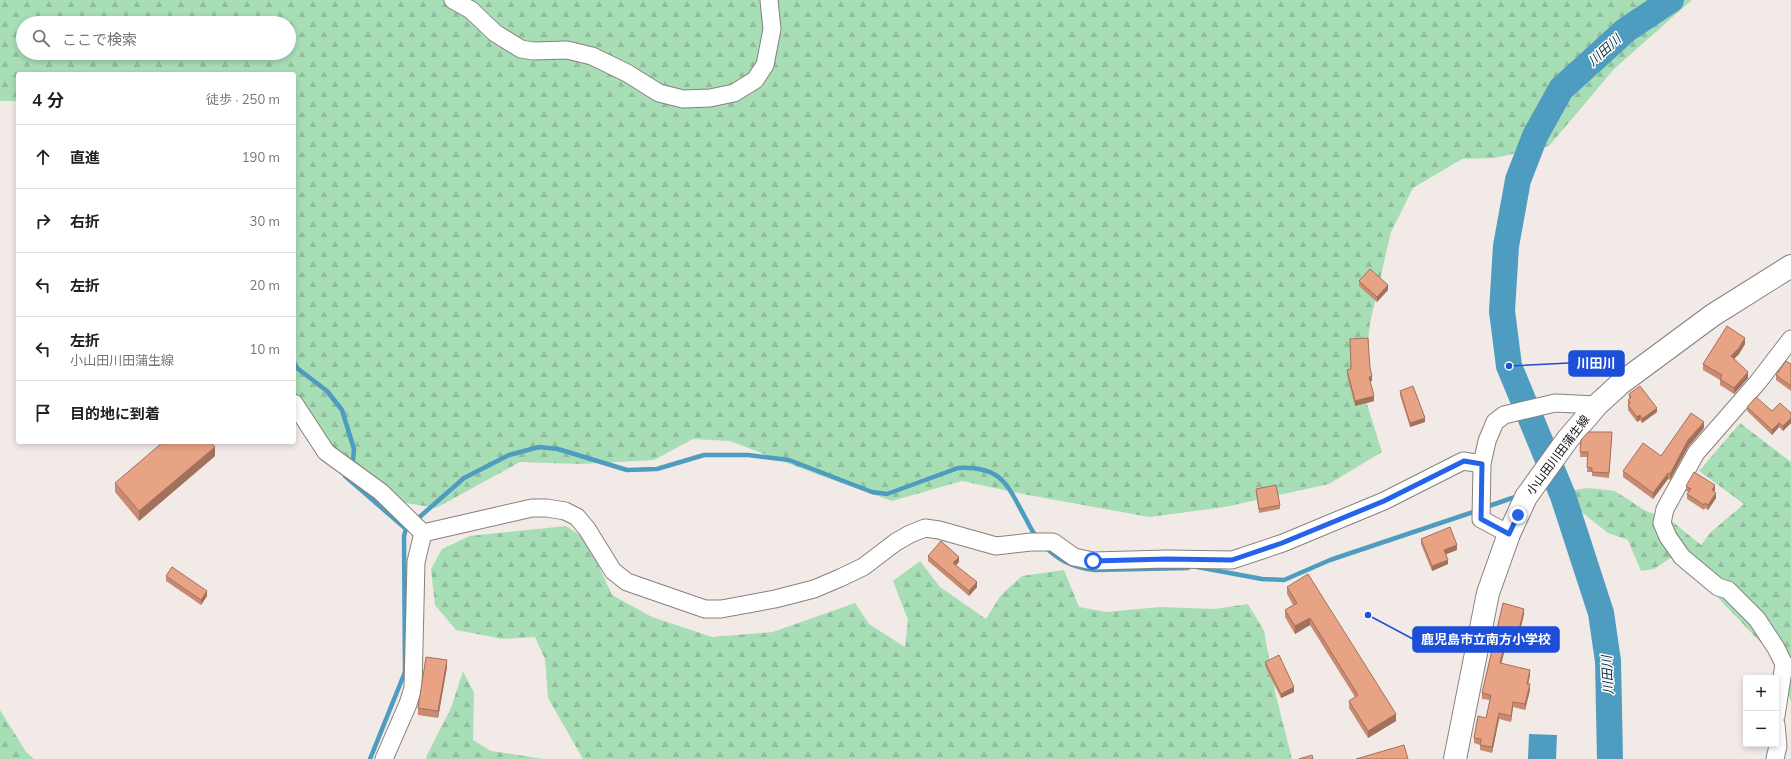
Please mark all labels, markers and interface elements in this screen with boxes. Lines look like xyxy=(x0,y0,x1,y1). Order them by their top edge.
search box xyxy=(16,16,296,60)
icon: search xyxy=(30,27,52,49)
text: ここで検索 xyxy=(62,30,137,49)
water label: 川田川 xyxy=(1584,30,1625,69)
text: 4 分 xyxy=(32,89,64,110)
text: 徒歩 · 250 m xyxy=(206,91,280,107)
icon: ahead xyxy=(32,146,54,168)
text: 直進 xyxy=(70,148,100,167)
text: 190 m xyxy=(242,149,280,165)
icon: right xyxy=(32,210,54,232)
text: 右折 xyxy=(70,212,100,231)
text: 30 m xyxy=(250,213,280,229)
icon: left xyxy=(32,274,54,296)
text: 左折 xyxy=(70,276,100,295)
text: 20 m xyxy=(250,277,280,293)
text: 左折 xyxy=(70,331,100,350)
icon: left xyxy=(32,338,54,360)
text: 10 m xyxy=(250,341,280,357)
callout: 川田川 xyxy=(1569,351,1624,376)
text: 小山田川田蒲生線 xyxy=(70,352,174,368)
text: 川田川 xyxy=(1576,355,1616,371)
icon: arrive xyxy=(32,402,54,424)
text: 目的地に到着 xyxy=(70,404,160,423)
street label: 小山田川田蒲生線 xyxy=(1523,412,1592,498)
route end xyxy=(1509,506,1527,524)
route start xyxy=(1084,552,1102,570)
callout: 鹿児島市立南方小学校 xyxy=(1413,627,1559,652)
text: 鹿児島市立南方小学校 xyxy=(1421,631,1551,647)
water label: 川田川 xyxy=(1598,653,1616,695)
map controls xyxy=(1743,675,1779,747)
button: + xyxy=(1743,675,1779,711)
button: − xyxy=(1743,711,1779,747)

